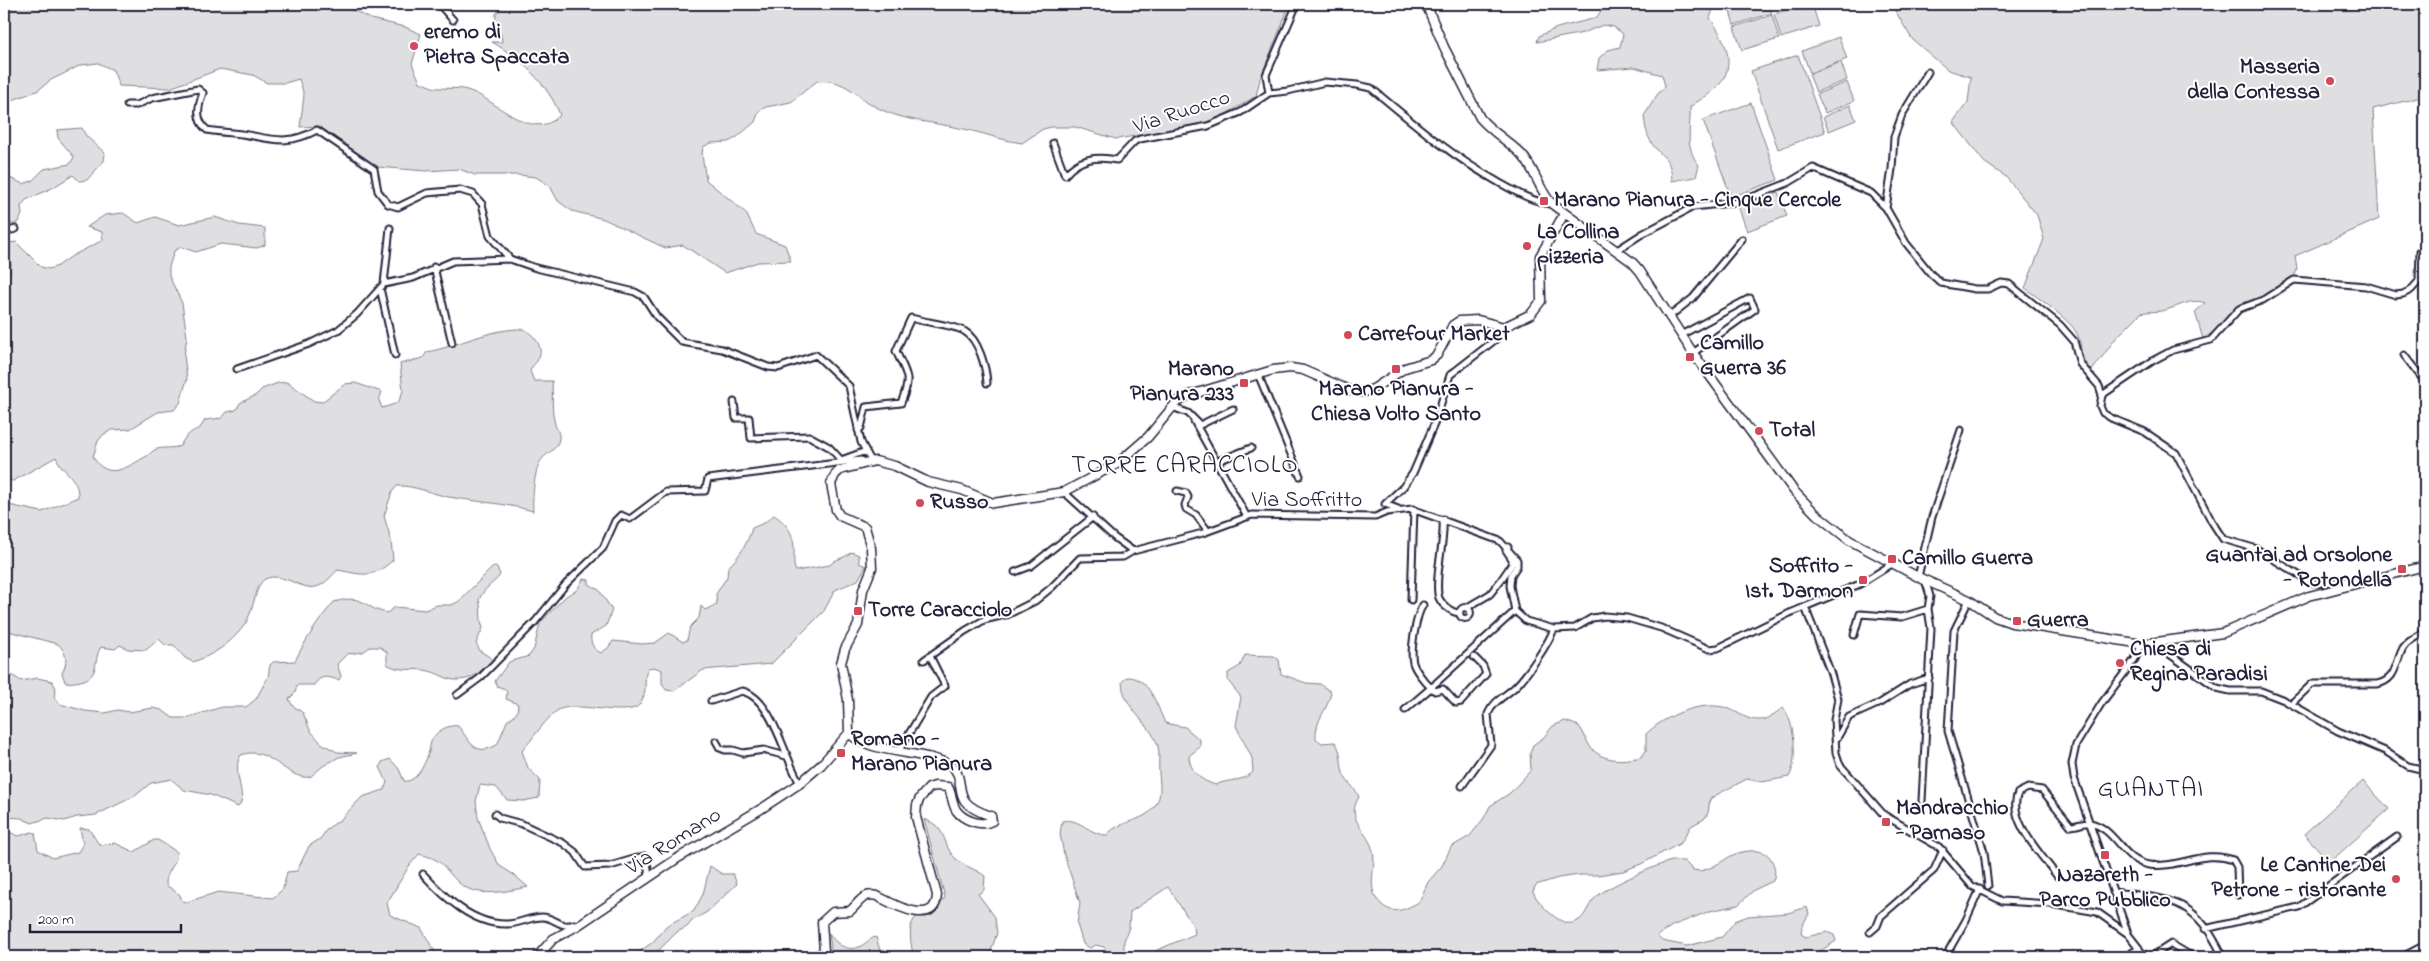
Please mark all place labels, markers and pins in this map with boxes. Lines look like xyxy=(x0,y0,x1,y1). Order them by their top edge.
place label: eremo di Pietra Spaccata xyxy=(424,17,570,74)
marker: eremo di Pietra Spaccata xyxy=(408,40,420,52)
place label: Masseria della Contessa xyxy=(2187,52,2320,109)
marker: Masseria della Contessa xyxy=(2324,75,2336,87)
place label: Marano Pianura - Cinque Cercole xyxy=(1554,185,1842,217)
marker: Marano Pianura - Cinque Cercole xyxy=(1538,195,1550,207)
place label: La Collina pizzeria xyxy=(1537,217,1620,274)
marker: La Collina pizzeria xyxy=(1521,240,1533,252)
place label: Carrefour Market xyxy=(1358,319,1510,351)
place label: Camillo Guerra 36 xyxy=(1700,328,1786,385)
marker: Carrefour Market xyxy=(1342,329,1354,341)
marker: Camillo Guerra 36 xyxy=(1684,351,1696,363)
place label: Marano Pianura 233 xyxy=(1130,354,1234,411)
marker: Marano Pianura - Chiesa Volto Santo xyxy=(1390,363,1402,375)
place label: Marano Pianura - Chiesa Volto Santo xyxy=(1311,374,1481,431)
marker: Marano Pianura 233 xyxy=(1238,377,1250,389)
place label: Total xyxy=(1769,415,1815,447)
marker: Total xyxy=(1753,425,1765,437)
place label: Russo xyxy=(930,487,989,519)
marker: Russo xyxy=(914,497,926,509)
place label: Guantai ad Orsolone - Rotondella xyxy=(2205,540,2393,597)
place label: Camillo Guerra xyxy=(1902,543,2033,575)
place label: Soffrito - Ist. Darmon xyxy=(1745,551,1853,608)
marker: Camillo Guerra xyxy=(1886,553,1898,565)
marker: Guantai ad Orsolone - Rotondella xyxy=(2396,563,2408,575)
marker: Soffrito - Ist. Darmon xyxy=(1857,574,1869,586)
place label: Torre Caracciolo xyxy=(868,595,1012,627)
marker: Torre Caracciolo xyxy=(852,605,864,617)
place label: Guerra xyxy=(2027,605,2089,637)
marker: Guerra xyxy=(2011,615,2023,627)
place label: Chiesa di Regina Paradisi xyxy=(2130,634,2268,692)
marker: Chiesa di Regina Paradisi xyxy=(2114,657,2126,669)
place label: Romano - Marano Pianura xyxy=(851,724,992,781)
marker: Romano - Marano Pianura xyxy=(835,747,847,759)
place label: Mandracchio - Parnaso xyxy=(1895,793,2009,850)
marker: Mandracchio - Parnaso xyxy=(1880,816,1892,828)
marker: Nazareth - Parco Pubblico xyxy=(2099,849,2111,861)
place label: Le Cantine Dei Petrone - ristorante xyxy=(2212,850,2387,907)
place label: Nazareth - Parco Pubblico xyxy=(2039,860,2171,917)
marker: Le Cantine Dei Petrone - ristorante xyxy=(2390,873,2402,885)

